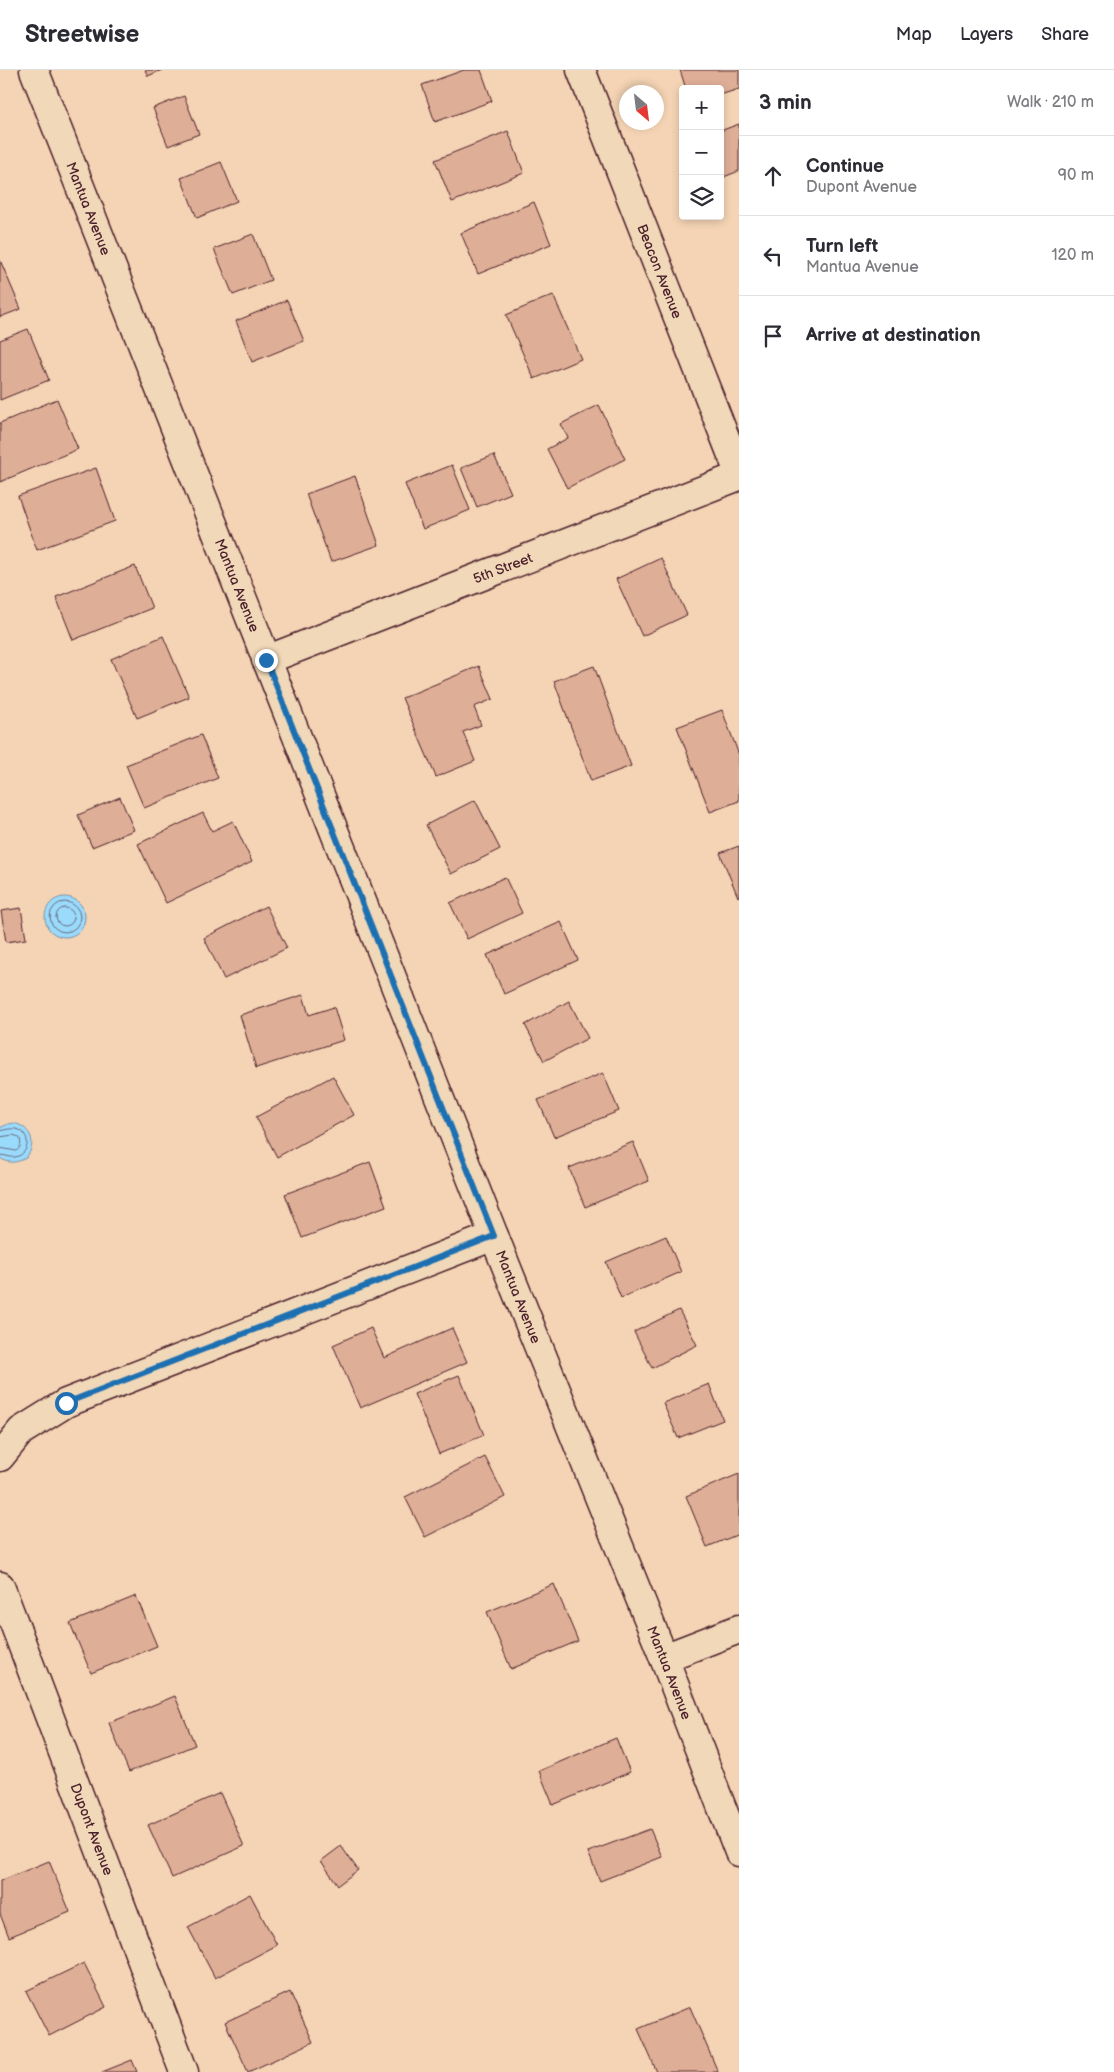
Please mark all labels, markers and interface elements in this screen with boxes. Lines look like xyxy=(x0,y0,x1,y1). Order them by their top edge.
text: Streetwise xyxy=(25,20,139,49)
text: Map xyxy=(896,24,932,45)
text: Layers xyxy=(960,24,1013,45)
text: Share xyxy=(1041,24,1089,45)
north arrow xyxy=(619,85,664,130)
map controls xyxy=(679,85,724,220)
button: + xyxy=(679,85,724,130)
text: 3 min xyxy=(759,90,812,115)
text: Walk · 210 m xyxy=(1007,93,1094,112)
button: − xyxy=(679,130,724,175)
text: Continue xyxy=(806,155,884,178)
street label: Mantua Avenue xyxy=(63,160,115,258)
icon: ahead xyxy=(759,162,787,190)
text: 90 m xyxy=(1058,166,1094,185)
button: layers xyxy=(679,175,724,220)
text: Dupont Avenue xyxy=(806,178,917,197)
street label: Beacon Avenue xyxy=(634,221,686,321)
text: Turn left xyxy=(806,235,878,258)
icon: left xyxy=(759,242,787,270)
text: 120 m xyxy=(1051,246,1094,265)
text: Mantua Avenue xyxy=(806,258,919,277)
icon: arrive xyxy=(759,322,787,350)
text: Arrive at destination xyxy=(806,324,981,347)
street label: Mantua Avenue xyxy=(211,536,263,634)
street label: 5th Street xyxy=(471,548,535,587)
route end xyxy=(255,649,278,672)
street label: Mantua Avenue xyxy=(492,1248,545,1346)
route start xyxy=(55,1392,78,1415)
street label: Mantua Avenue xyxy=(643,1623,695,1722)
street label: Dupont Avenue xyxy=(67,1781,117,1878)

